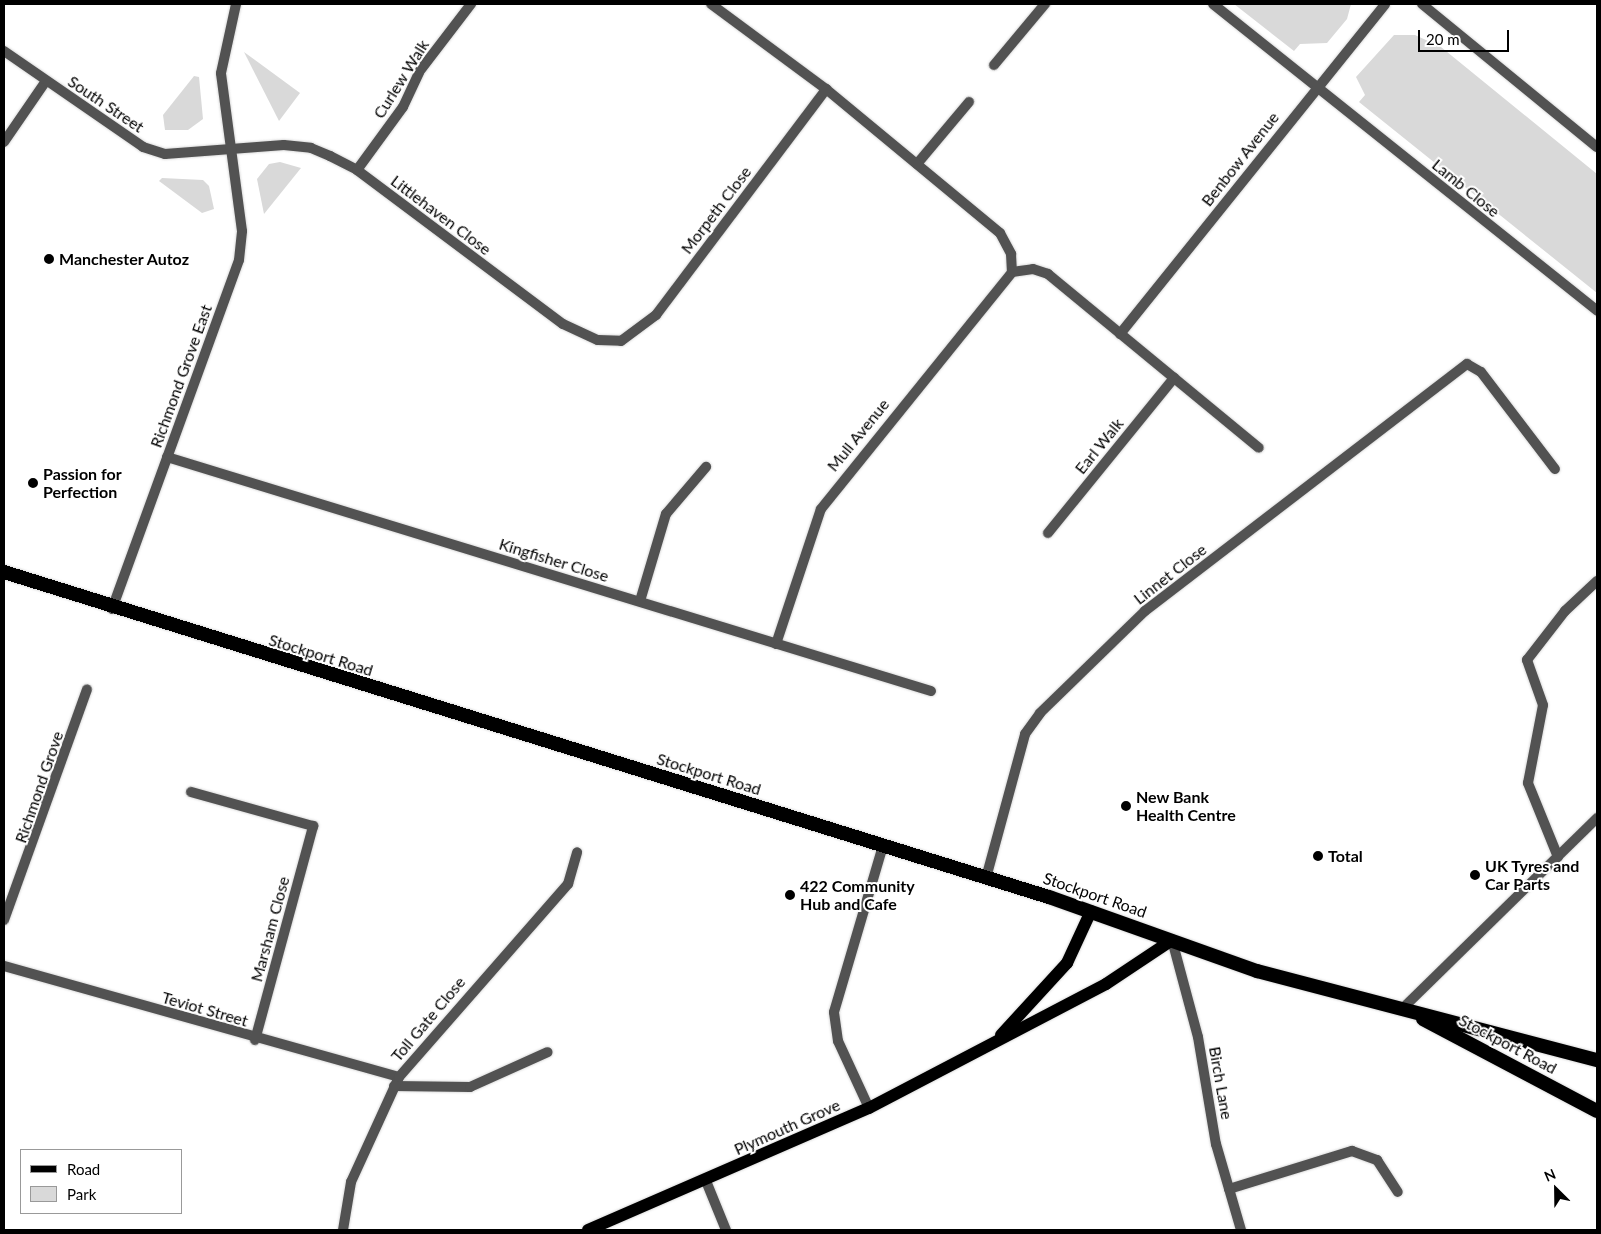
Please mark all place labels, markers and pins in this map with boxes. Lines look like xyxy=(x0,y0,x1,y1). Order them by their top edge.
place label: Manchester Autoz xyxy=(59,249,190,269)
marker: Manchester Autoz xyxy=(43,253,55,265)
place label: Passion for Perfection xyxy=(43,464,122,502)
marker: Passion for Perfection xyxy=(27,477,39,489)
place label: New Bank Health Centre xyxy=(1136,787,1236,825)
marker: New Bank Health Centre xyxy=(1120,800,1132,812)
place label: Total xyxy=(1328,846,1363,866)
marker: Total xyxy=(1312,850,1324,862)
place label: UK Tyres and Car Parts xyxy=(1485,856,1580,894)
marker: UK Tyres and Car Parts xyxy=(1469,869,1481,881)
place label: 422 Community Hub and Cafe xyxy=(800,876,915,914)
marker: 422 Community Hub and Cafe xyxy=(784,889,796,901)

